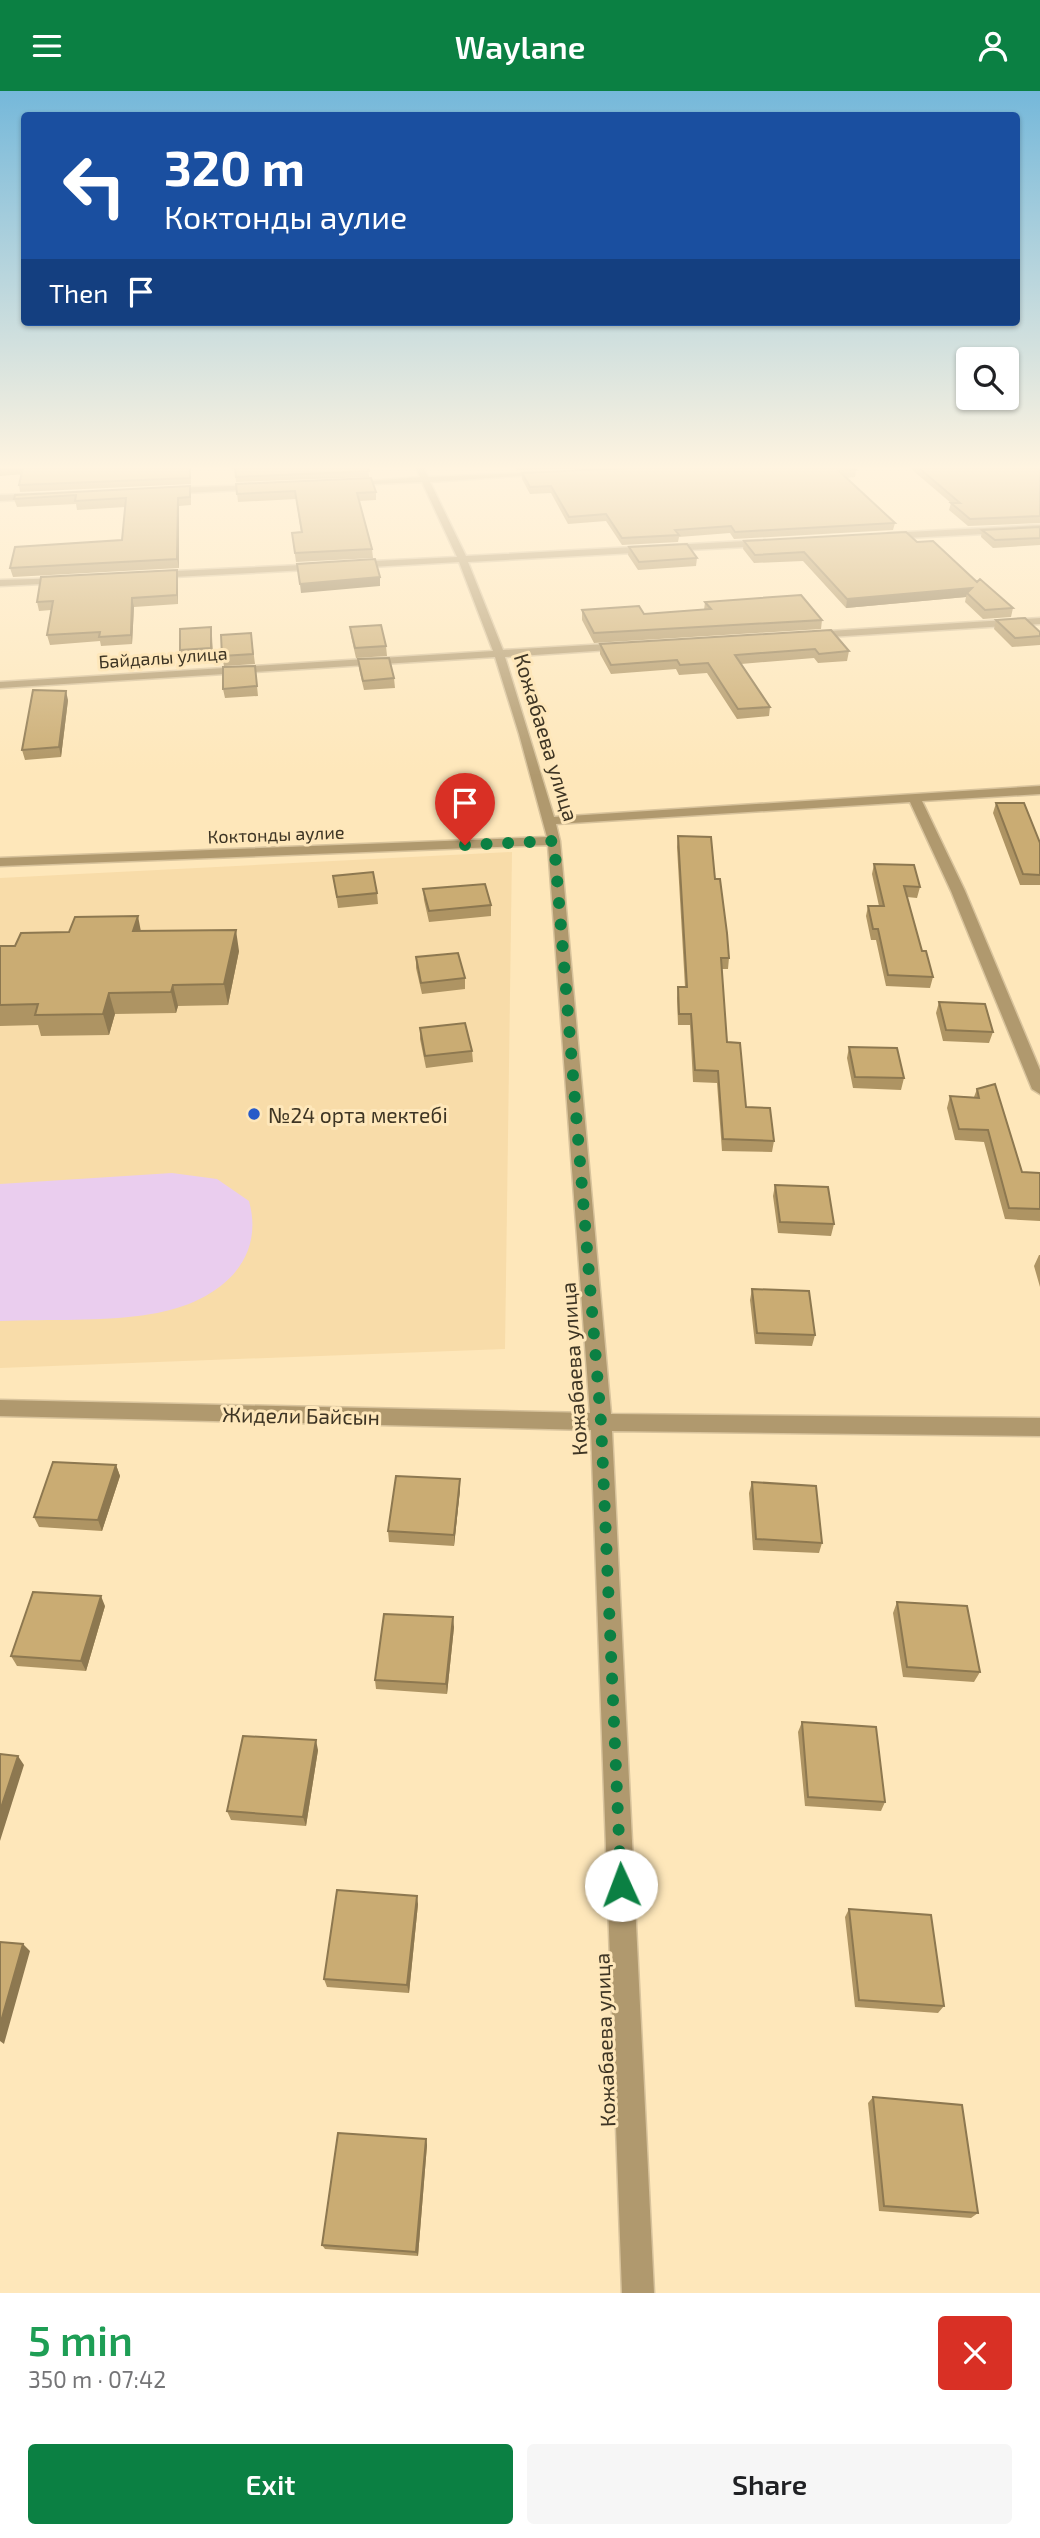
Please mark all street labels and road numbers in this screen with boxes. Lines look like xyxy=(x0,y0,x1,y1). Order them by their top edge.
street label: Байдалы улица xyxy=(98,642,228,672)
street label: Кожабаева улица xyxy=(509,650,584,824)
street label: Коктонды аулие xyxy=(207,821,345,847)
street label: Кожабаева улица xyxy=(554,1281,593,1457)
street label: Жидели Байсын xyxy=(222,1401,380,1429)
street label: Кожабаева улица xyxy=(588,1953,621,2127)

